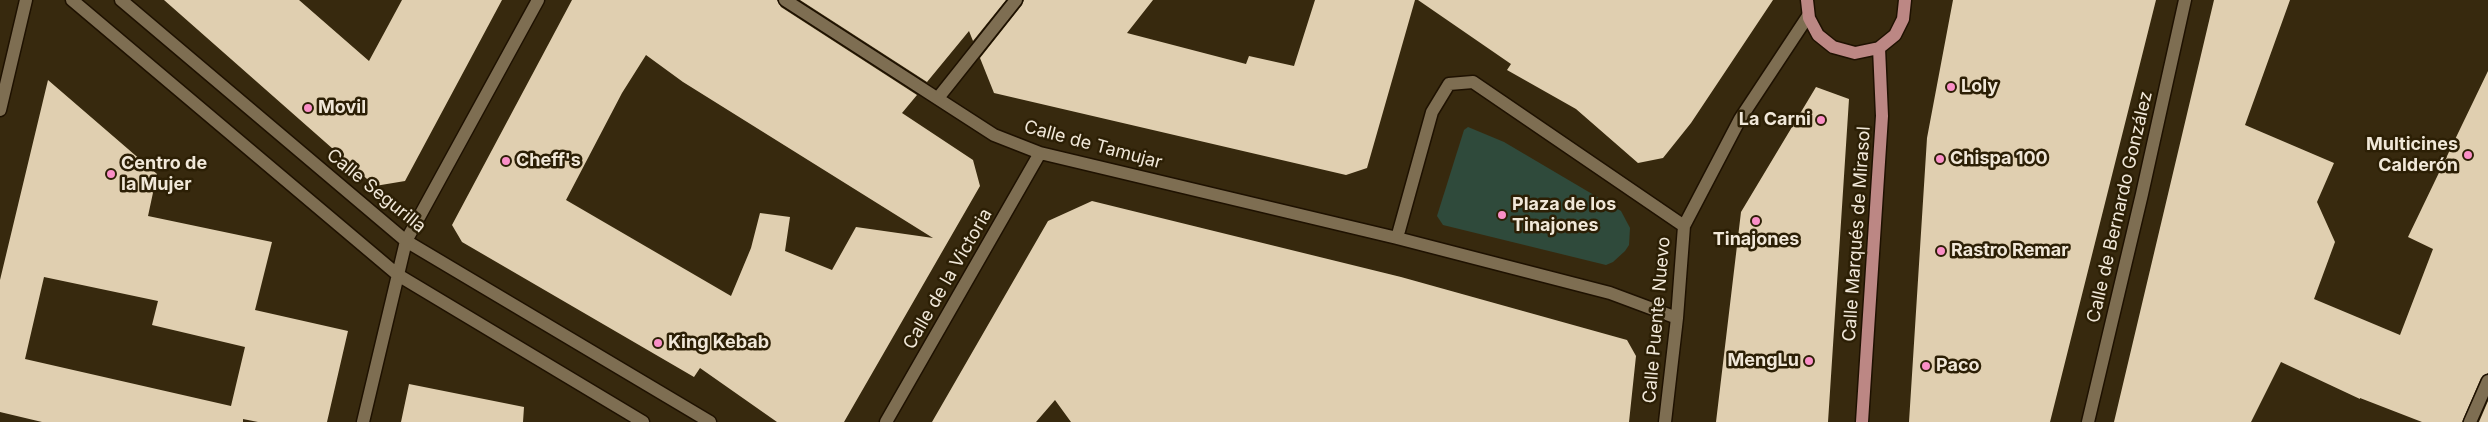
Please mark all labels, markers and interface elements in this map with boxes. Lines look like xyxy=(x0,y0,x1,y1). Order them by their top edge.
place label: Loly xyxy=(1961,76,1998,98)
marker: Loly xyxy=(1945,81,1957,93)
street label: Calle de Bernardo González xyxy=(2083,89,2157,325)
place label: Movil xyxy=(318,97,366,119)
marker: Movil xyxy=(302,102,314,114)
place label: La Carni xyxy=(1739,109,1811,131)
marker: La Carni xyxy=(1815,114,1827,126)
street label: Calle de Tamujar xyxy=(1022,116,1164,174)
street label: Calle Marqués de Mirasol xyxy=(1839,126,1875,342)
place label: Multicines Calderón xyxy=(2366,134,2458,176)
street label: Calle Segurilla xyxy=(322,144,430,238)
place label: Chispa 100 xyxy=(1950,148,2048,170)
marker: Multicines Calderón xyxy=(2462,149,2474,161)
place label: Cheff's xyxy=(516,150,581,172)
place label: Centro de la Mujer xyxy=(121,153,207,195)
marker: Chispa 100 xyxy=(1934,153,1946,165)
marker: Cheff's xyxy=(500,155,512,167)
marker: Centro de la Mujer xyxy=(105,168,117,180)
place label: Plaza de los Tinajones xyxy=(1512,194,1616,236)
street label: Calle de la Victoria xyxy=(899,205,997,353)
marker: Plaza de los Tinajones xyxy=(1496,209,1508,221)
marker: Tinajones xyxy=(1750,215,1762,227)
place label: Tinajones xyxy=(1713,229,1799,251)
street label: Calle Puente Nuevo xyxy=(1639,236,1675,404)
place label: Rastro Remar xyxy=(1951,240,2069,262)
marker: Rastro Remar xyxy=(1935,245,1947,257)
place label: King Kebab xyxy=(668,332,769,354)
marker: King Kebab xyxy=(652,337,664,349)
place label: MengLu xyxy=(1728,350,1799,372)
marker: MengLu xyxy=(1803,355,1815,367)
place label: Paco xyxy=(1936,355,1980,377)
marker: Paco xyxy=(1920,360,1932,372)

